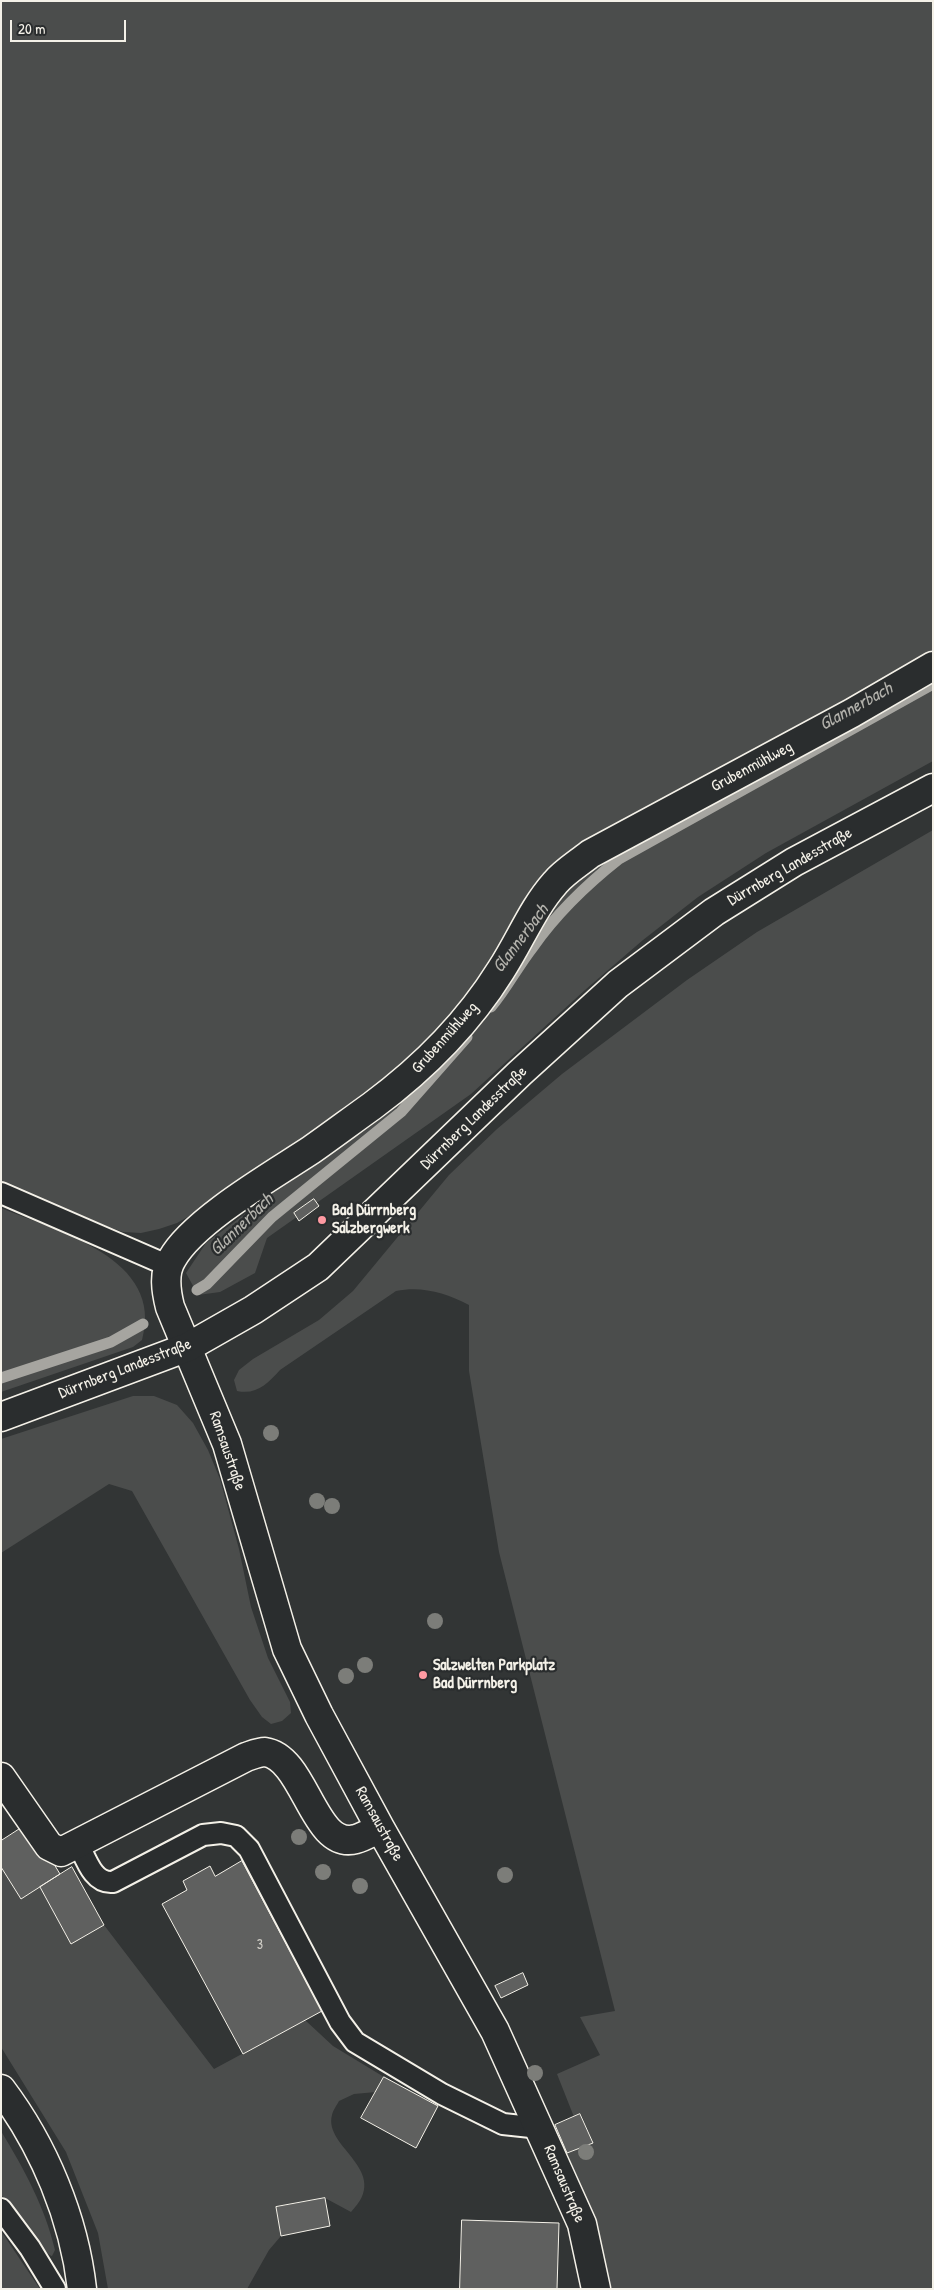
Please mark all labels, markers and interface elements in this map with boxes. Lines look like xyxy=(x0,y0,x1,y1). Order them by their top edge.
scale bar xyxy=(12,10,129,42)
text: 20 m xyxy=(18,18,45,39)
water label: Glannerbach xyxy=(816,678,896,736)
street label: Grubenmühlweg xyxy=(708,737,796,797)
street label: Dürrnberg Landesstraße xyxy=(724,824,856,910)
water label: Glannerbach xyxy=(488,901,554,977)
street label: Grubenmühlweg xyxy=(408,998,482,1078)
street label: Dürrnberg Landesstraße xyxy=(417,1062,531,1174)
water label: Glannerbach xyxy=(206,1189,278,1261)
place label: Bad Dürrnberg Salzbergwerk xyxy=(332,1201,416,1239)
marker: Bad Dürrnberg Salzbergwerk xyxy=(316,1214,328,1226)
street label: Dürrnberg Landesstraße xyxy=(56,1335,194,1403)
street label: Ramsaustraße xyxy=(205,1409,249,1493)
place label: Salzwelten Parkplatz Bad Dürrnberg xyxy=(433,1656,555,1694)
marker: Salzwelten Parkplatz Bad Dürrnberg xyxy=(417,1669,429,1681)
street label: Ramsaustraße xyxy=(351,1783,407,1865)
house number: 3 xyxy=(257,1937,263,1953)
street label: Ramsaustraße xyxy=(539,2142,589,2226)

